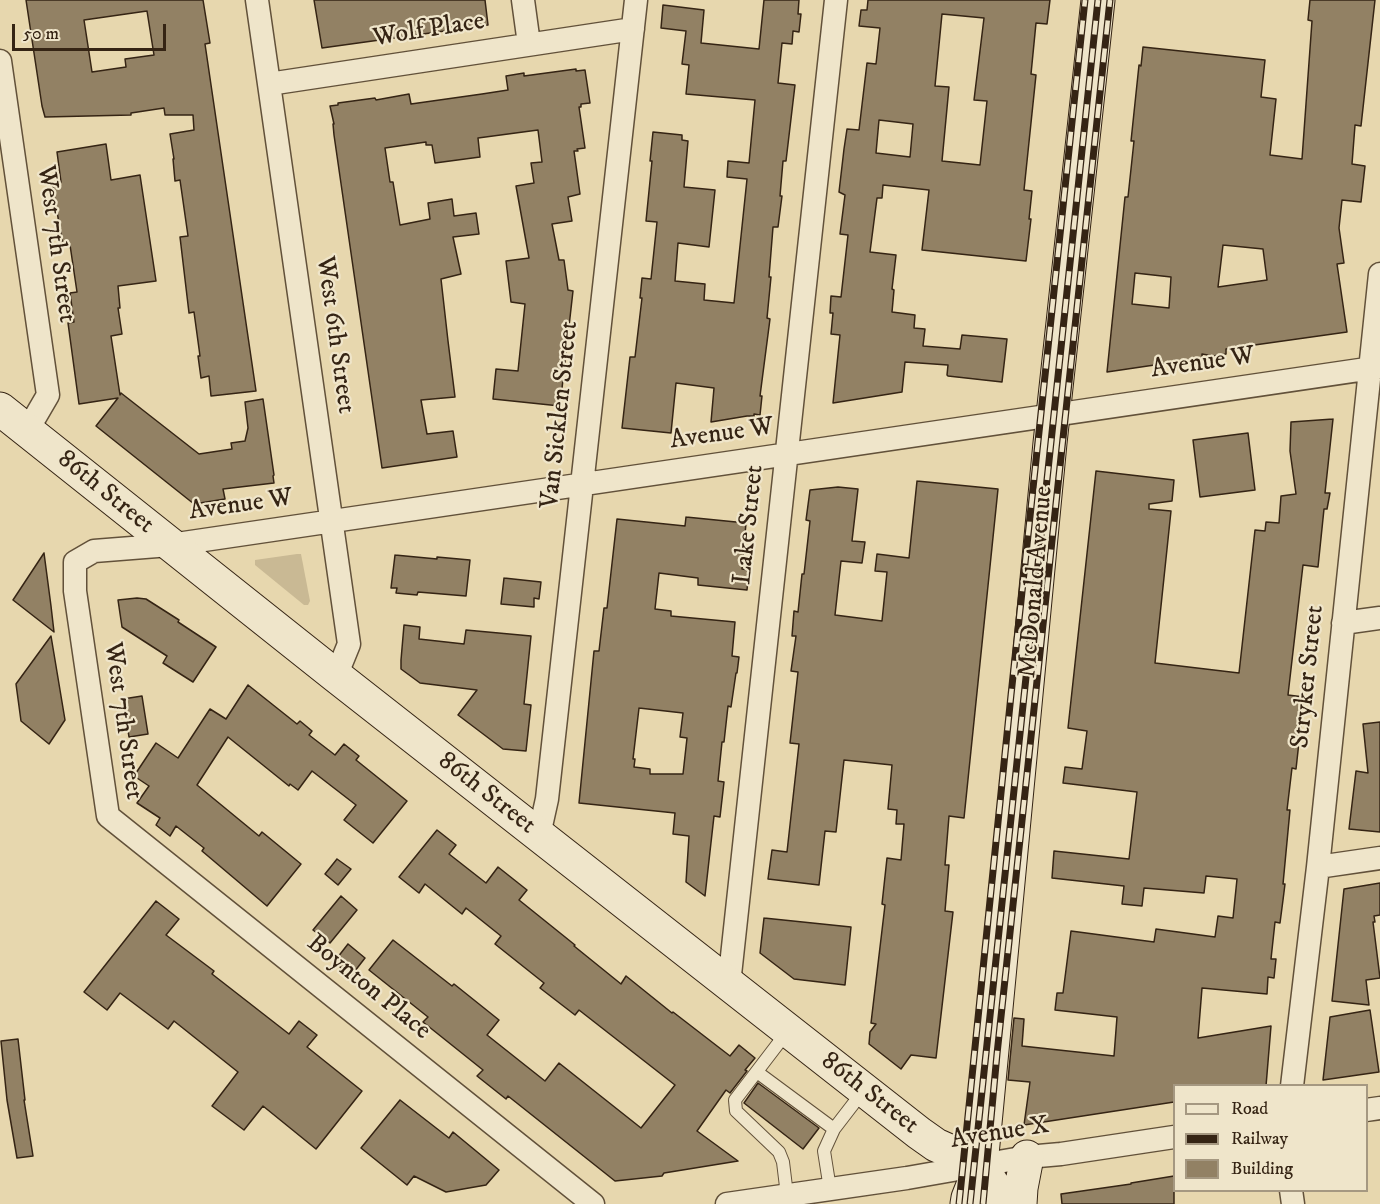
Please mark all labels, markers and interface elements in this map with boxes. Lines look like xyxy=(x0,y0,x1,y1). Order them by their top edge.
street label: Wolf Place xyxy=(371,7,487,55)
scale bar xyxy=(15,12,170,50)
text: 50 m xyxy=(23,23,59,45)
street label: West 7th Street xyxy=(29,163,81,325)
street label: West 6th Street xyxy=(308,254,360,416)
street label: Van Sicklen Street xyxy=(536,320,586,510)
street label: Avenue W xyxy=(1149,341,1257,387)
street label: Avenue W xyxy=(668,412,776,458)
street label: 86th Street xyxy=(50,445,160,541)
street label: Lake Street xyxy=(728,464,772,586)
street label: Avenue W xyxy=(187,483,295,529)
street label: McDonald Avenue xyxy=(1013,485,1061,679)
street label: Stryker Street xyxy=(1286,604,1332,750)
street label: West 7th Street xyxy=(96,640,148,802)
street label: 86th Street xyxy=(431,746,541,842)
street label: Boynton Place xyxy=(300,928,436,1048)
street label: 86th Street xyxy=(814,1046,924,1142)
legend xyxy=(1173,1084,1368,1192)
text: Road xyxy=(1231,1098,1268,1120)
street label: Avenue X xyxy=(948,1111,1052,1157)
text: Railway xyxy=(1231,1128,1288,1150)
text: Building xyxy=(1231,1158,1293,1180)

